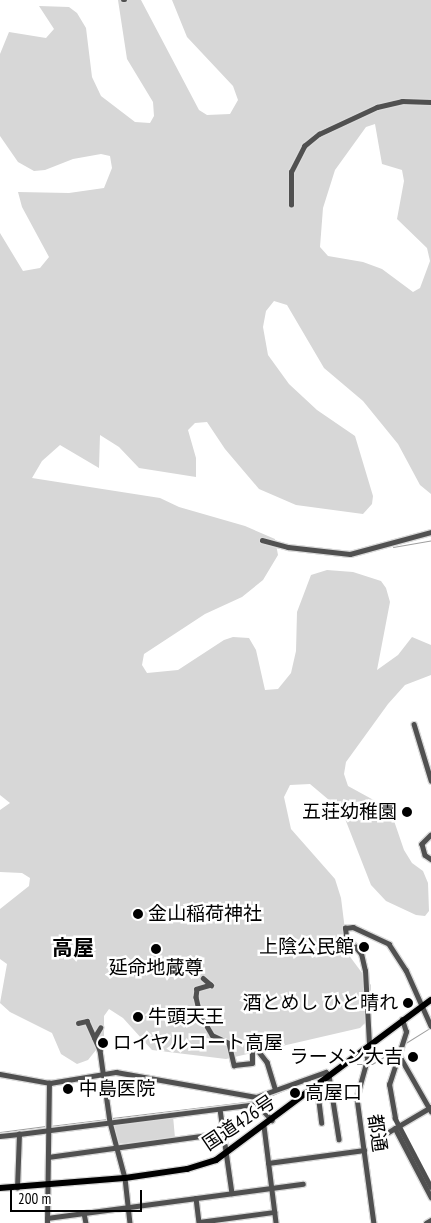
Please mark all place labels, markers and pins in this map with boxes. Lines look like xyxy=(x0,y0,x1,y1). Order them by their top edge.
place label: 五荘幼稚園 xyxy=(302,801,397,823)
marker: 五荘幼稚園 xyxy=(401,806,413,818)
place label: 金山稲荷神社 xyxy=(148,903,262,925)
marker: 金山稲荷神社 xyxy=(132,908,144,920)
place label: 上陰公民館 xyxy=(259,936,354,958)
marker: 上陰公民館 xyxy=(358,941,370,953)
marker: 延命地蔵尊 xyxy=(150,943,162,955)
place label: 延命地蔵尊 xyxy=(109,957,203,979)
place label: 酒とめし ひと晴れ xyxy=(242,992,398,1014)
marker: 酒とめし ひと晴れ xyxy=(402,997,414,1009)
place label: 牛頭天王 xyxy=(148,1006,224,1028)
marker: 牛頭天王 xyxy=(132,1011,144,1023)
place label: ロイヤルコート高屋 xyxy=(113,1032,284,1054)
marker: ロイヤルコート高屋 xyxy=(97,1037,109,1049)
place label: ラーメン大吉 xyxy=(289,1046,403,1068)
marker: ラーメン大吉 xyxy=(407,1051,419,1063)
place label: 中島医院 xyxy=(79,1078,155,1100)
marker: 中島医院 xyxy=(61,1082,75,1096)
place label: 高屋口 xyxy=(305,1082,362,1104)
marker: 高屋口 xyxy=(289,1087,301,1099)

